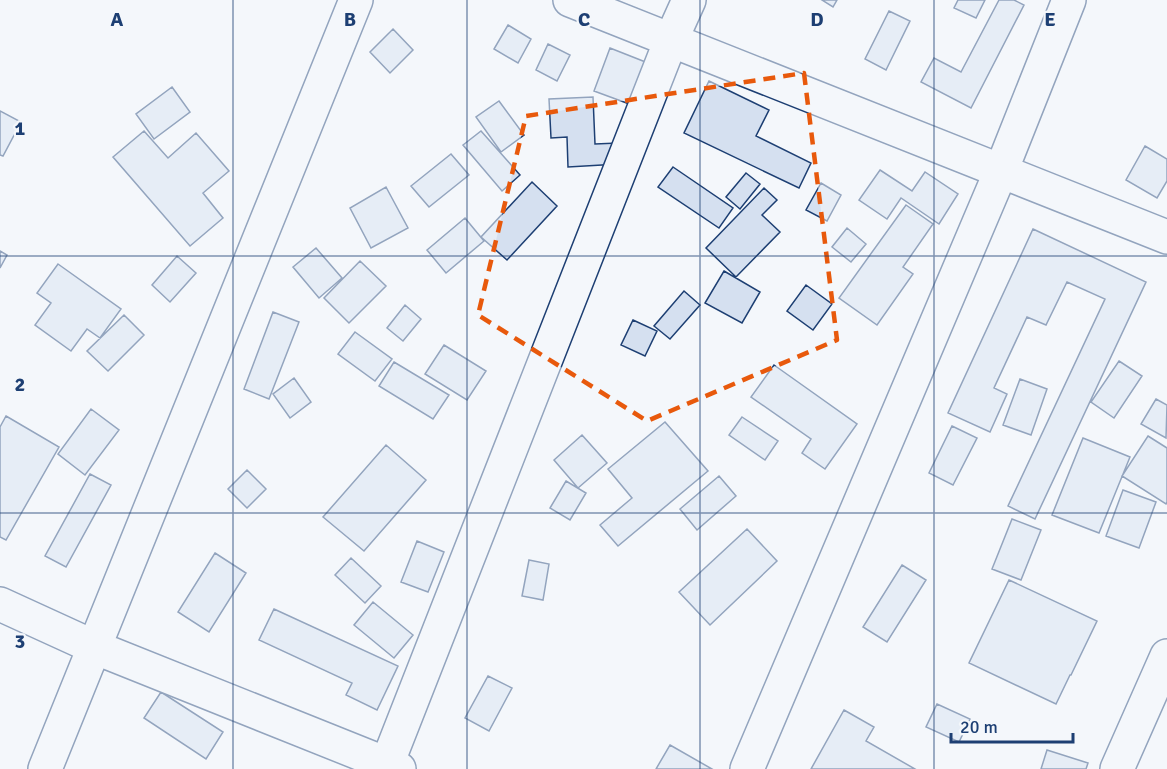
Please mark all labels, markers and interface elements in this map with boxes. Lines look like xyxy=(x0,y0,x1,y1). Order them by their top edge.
text: A xyxy=(111,7,124,32)
text: B xyxy=(344,7,356,32)
text: C xyxy=(578,7,590,32)
text: D xyxy=(810,7,824,32)
text: E xyxy=(1044,7,1056,32)
text: 1 xyxy=(15,116,26,141)
text: 2 xyxy=(15,372,25,397)
text: 3 xyxy=(15,629,25,654)
scale bar xyxy=(951,706,1072,744)
text: 20 m xyxy=(960,716,998,738)

